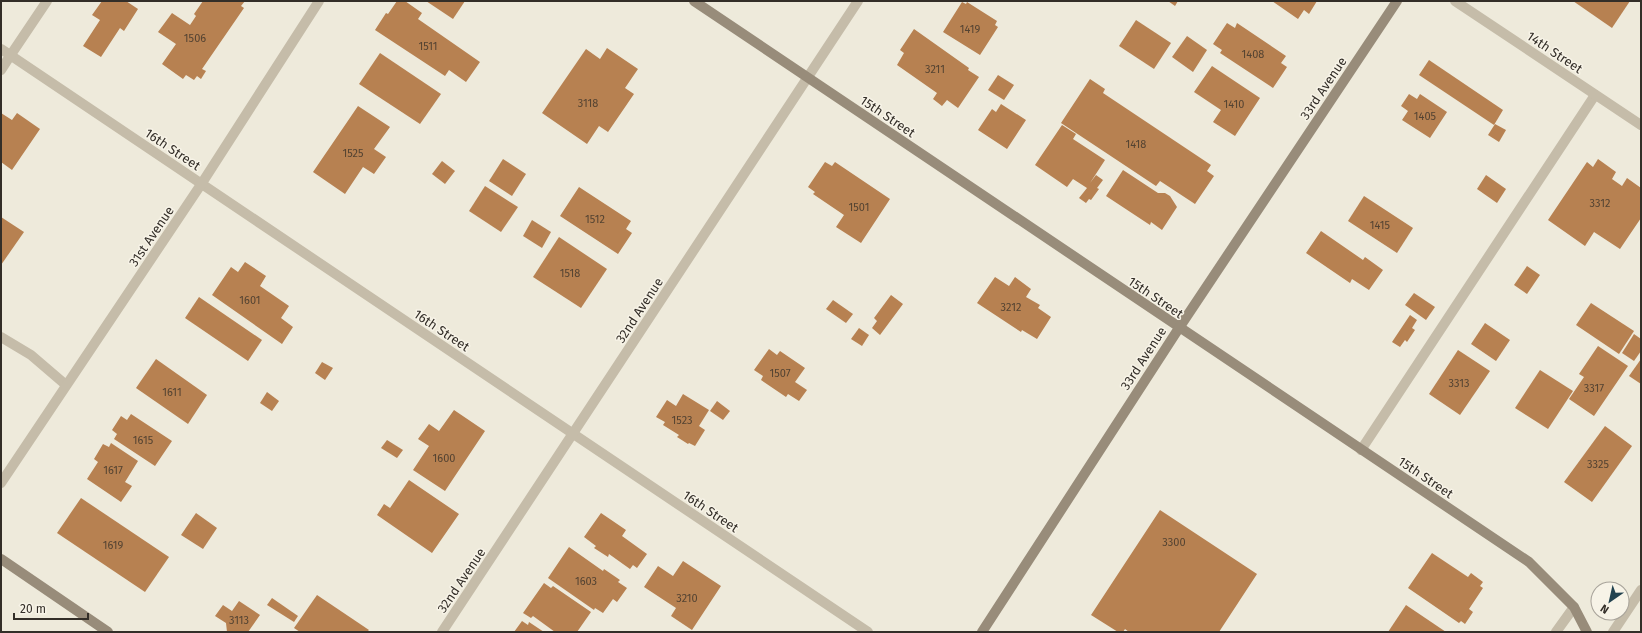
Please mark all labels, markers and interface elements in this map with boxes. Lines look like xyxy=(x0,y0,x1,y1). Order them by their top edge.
house number: 1419 xyxy=(960,23,980,36)
street label: 14th Street xyxy=(1524,28,1586,77)
house number: 1506 xyxy=(184,32,206,45)
house number: 1511 xyxy=(418,40,438,53)
house number: 1408 xyxy=(1242,48,1264,61)
street label: 33rd Avenue xyxy=(1297,54,1350,122)
house number: 3211 xyxy=(925,63,945,76)
street label: 15th Street xyxy=(857,93,918,140)
house number: 3118 xyxy=(578,97,598,110)
house number: 1410 xyxy=(1224,98,1244,111)
house number: 1405 xyxy=(1414,110,1437,123)
street label: 16th Street xyxy=(142,125,204,174)
house number: 1418 xyxy=(1126,138,1146,151)
house number: 1525 xyxy=(342,147,364,160)
house number: 3312 xyxy=(1590,197,1610,210)
house number: 1501 xyxy=(849,201,869,214)
street label: 31st Avenue xyxy=(126,203,177,269)
house number: 1512 xyxy=(585,213,605,226)
house number: 1415 xyxy=(1370,219,1391,232)
house number: 1518 xyxy=(560,267,580,280)
street label: 15th Street xyxy=(1125,274,1186,321)
street label: 32nd Avenue xyxy=(613,275,666,346)
house number: 1601 xyxy=(239,294,261,307)
house number: 3212 xyxy=(1001,301,1021,314)
street label: 16th Street xyxy=(411,306,473,355)
street label: 33rd Avenue xyxy=(1118,324,1169,393)
house number: 1507 xyxy=(769,367,791,380)
house number: 3313 xyxy=(1449,377,1469,390)
house number: 3317 xyxy=(1584,382,1604,395)
house number: 1611 xyxy=(162,386,182,399)
house number: 1523 xyxy=(671,414,693,427)
house number: 1615 xyxy=(133,434,154,447)
house number: 1600 xyxy=(433,452,455,465)
street label: 15th Street xyxy=(1395,454,1456,501)
house number: 3325 xyxy=(1587,458,1609,471)
house number: 1617 xyxy=(103,464,123,477)
street label: 16th Street xyxy=(680,487,742,536)
house number: 3300 xyxy=(1162,536,1186,549)
house number: 1619 xyxy=(103,539,124,552)
street label: 32nd Avenue xyxy=(434,545,489,615)
house number: 1603 xyxy=(575,575,597,588)
north arrow xyxy=(1590,581,1630,621)
house number: 3210 xyxy=(676,592,698,605)
scale bar xyxy=(14,595,88,621)
text: N xyxy=(1598,601,1611,616)
text: 20 m xyxy=(20,602,46,616)
house number: 3113 xyxy=(229,614,249,627)

